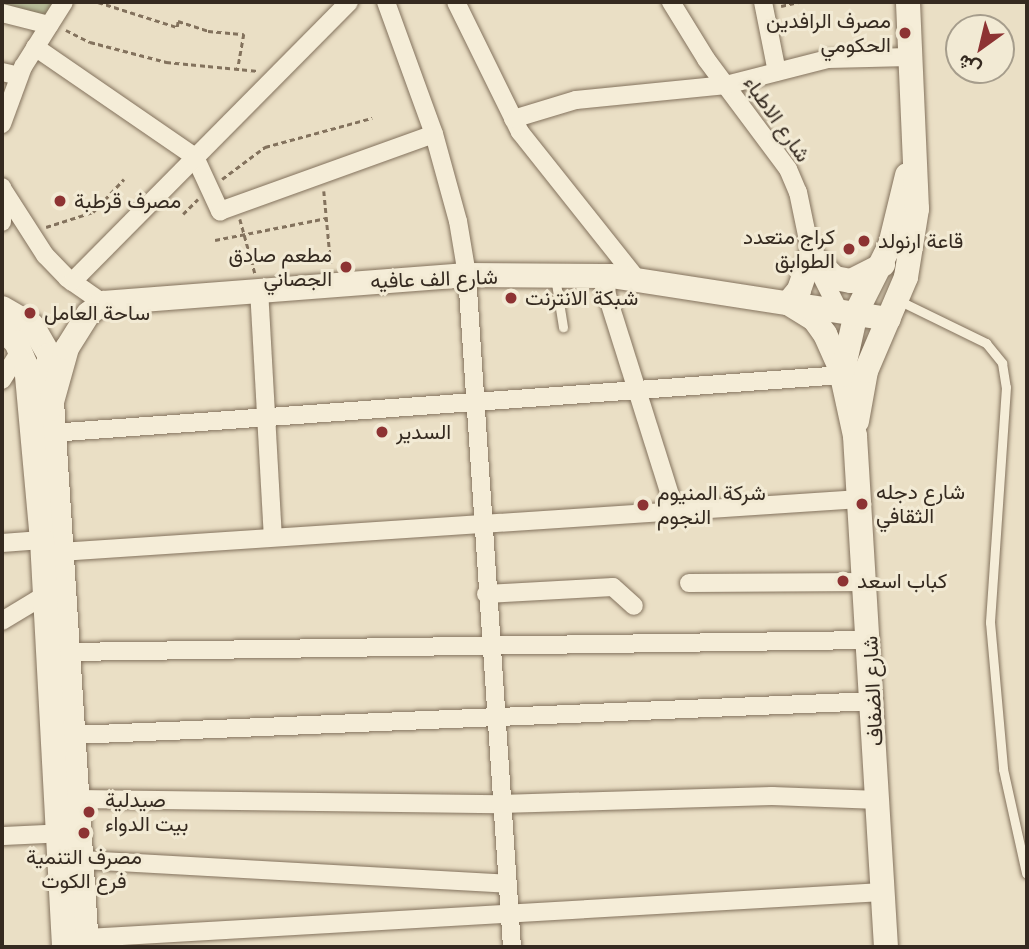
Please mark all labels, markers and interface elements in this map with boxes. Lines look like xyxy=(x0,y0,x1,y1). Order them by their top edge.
place label: مصرف الرافدين الحكومي xyxy=(766,8,891,58)
north arrow xyxy=(945,14,1015,84)
marker: مصرف الرافدين الحكومي xyxy=(897,25,913,41)
text: ش xyxy=(954,50,984,80)
street label: شارع الاطباء xyxy=(738,71,816,167)
place label: مصرف قرطبة xyxy=(74,188,181,214)
marker: مصرف قرطبة xyxy=(52,193,68,209)
place label: كراج متعدد الطوابق xyxy=(743,224,835,274)
place label: قاعة ارنولد xyxy=(878,228,963,254)
marker: قاعة ارنولد xyxy=(856,233,872,249)
marker: كراج متعدد الطوابق xyxy=(841,241,857,257)
place label: مطعم صادق الجصاني xyxy=(228,242,332,292)
marker: مطعم صادق الجصاني xyxy=(338,259,354,275)
street label: شارع الف عافيه xyxy=(370,264,498,294)
place label: شبكة الانترنت xyxy=(525,285,638,311)
marker: شبكة الانترنت xyxy=(503,290,519,306)
place label: ساحة العامل xyxy=(44,300,150,326)
marker: ساحة العامل xyxy=(22,305,38,321)
place label: السدير xyxy=(396,419,451,445)
marker: السدير xyxy=(374,424,390,440)
place label: شارع دجله الثقافي xyxy=(876,479,965,529)
place label: شركة المنيوم النجوم xyxy=(657,480,766,530)
marker: شارع دجله الثقافي xyxy=(854,496,870,512)
marker: شركة المنيوم النجوم xyxy=(635,497,651,513)
place label: كباب اسعد xyxy=(857,568,947,594)
marker: كباب اسعد xyxy=(835,573,851,589)
street label: شارع الضفاف xyxy=(858,635,888,747)
place label: صيدلية بيت الدواء xyxy=(105,787,188,837)
marker: صيدلية بيت الدواء xyxy=(79,802,99,822)
marker: مصرف التنمية فرع الكوت xyxy=(76,825,92,841)
place label: مصرف التنمية فرع الكوت xyxy=(26,844,142,894)

